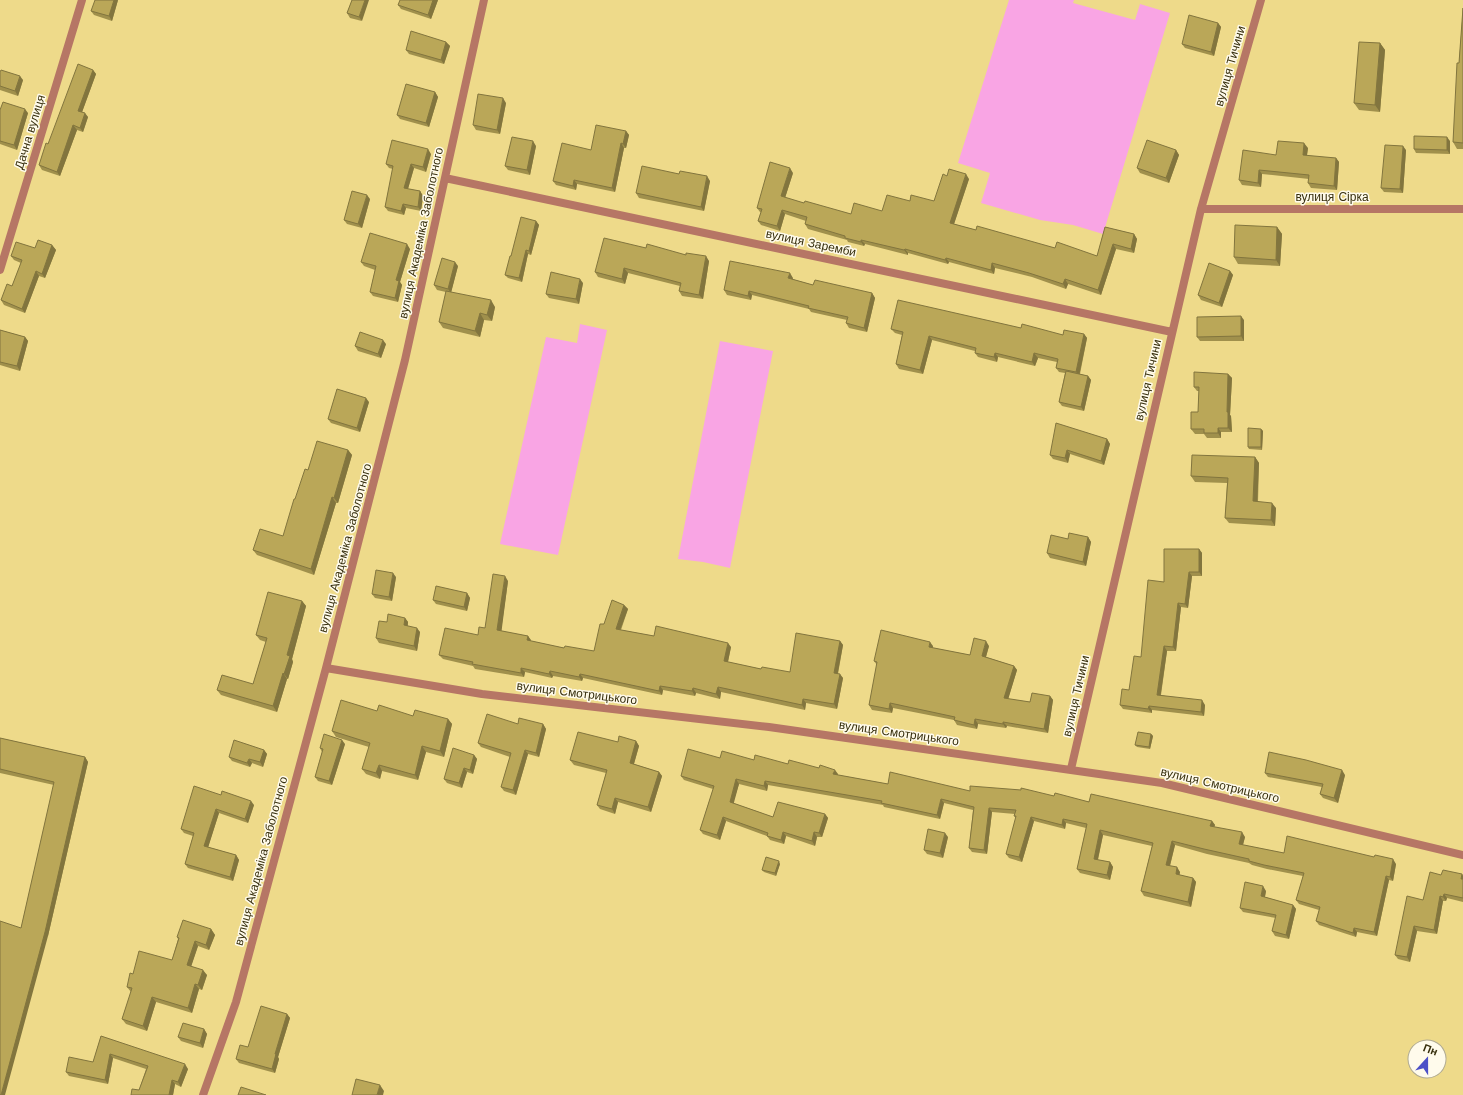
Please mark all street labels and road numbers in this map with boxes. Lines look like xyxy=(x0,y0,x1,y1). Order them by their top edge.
street label: вулиця Тичини xyxy=(1212,24,1248,108)
street label: Дачна вулиця xyxy=(12,93,48,171)
street label: вулиця Академіка Заболотного xyxy=(396,146,446,320)
street label: вулиця Сірка xyxy=(1295,190,1369,204)
street label: вулиця Заремби xyxy=(765,227,857,259)
street label: вулиця Тичини xyxy=(1132,338,1164,422)
street label: вулиця Академіка Заболотного xyxy=(316,462,374,634)
street label: вулиця Тичини xyxy=(1060,654,1092,738)
street label: вулиця Смотрицького xyxy=(516,679,638,707)
street label: вулиця Смотрицького xyxy=(838,718,960,748)
street label: вулиця Смотрицького xyxy=(1159,765,1281,806)
street label: вулиця Академіка Заболотного xyxy=(232,775,290,947)

